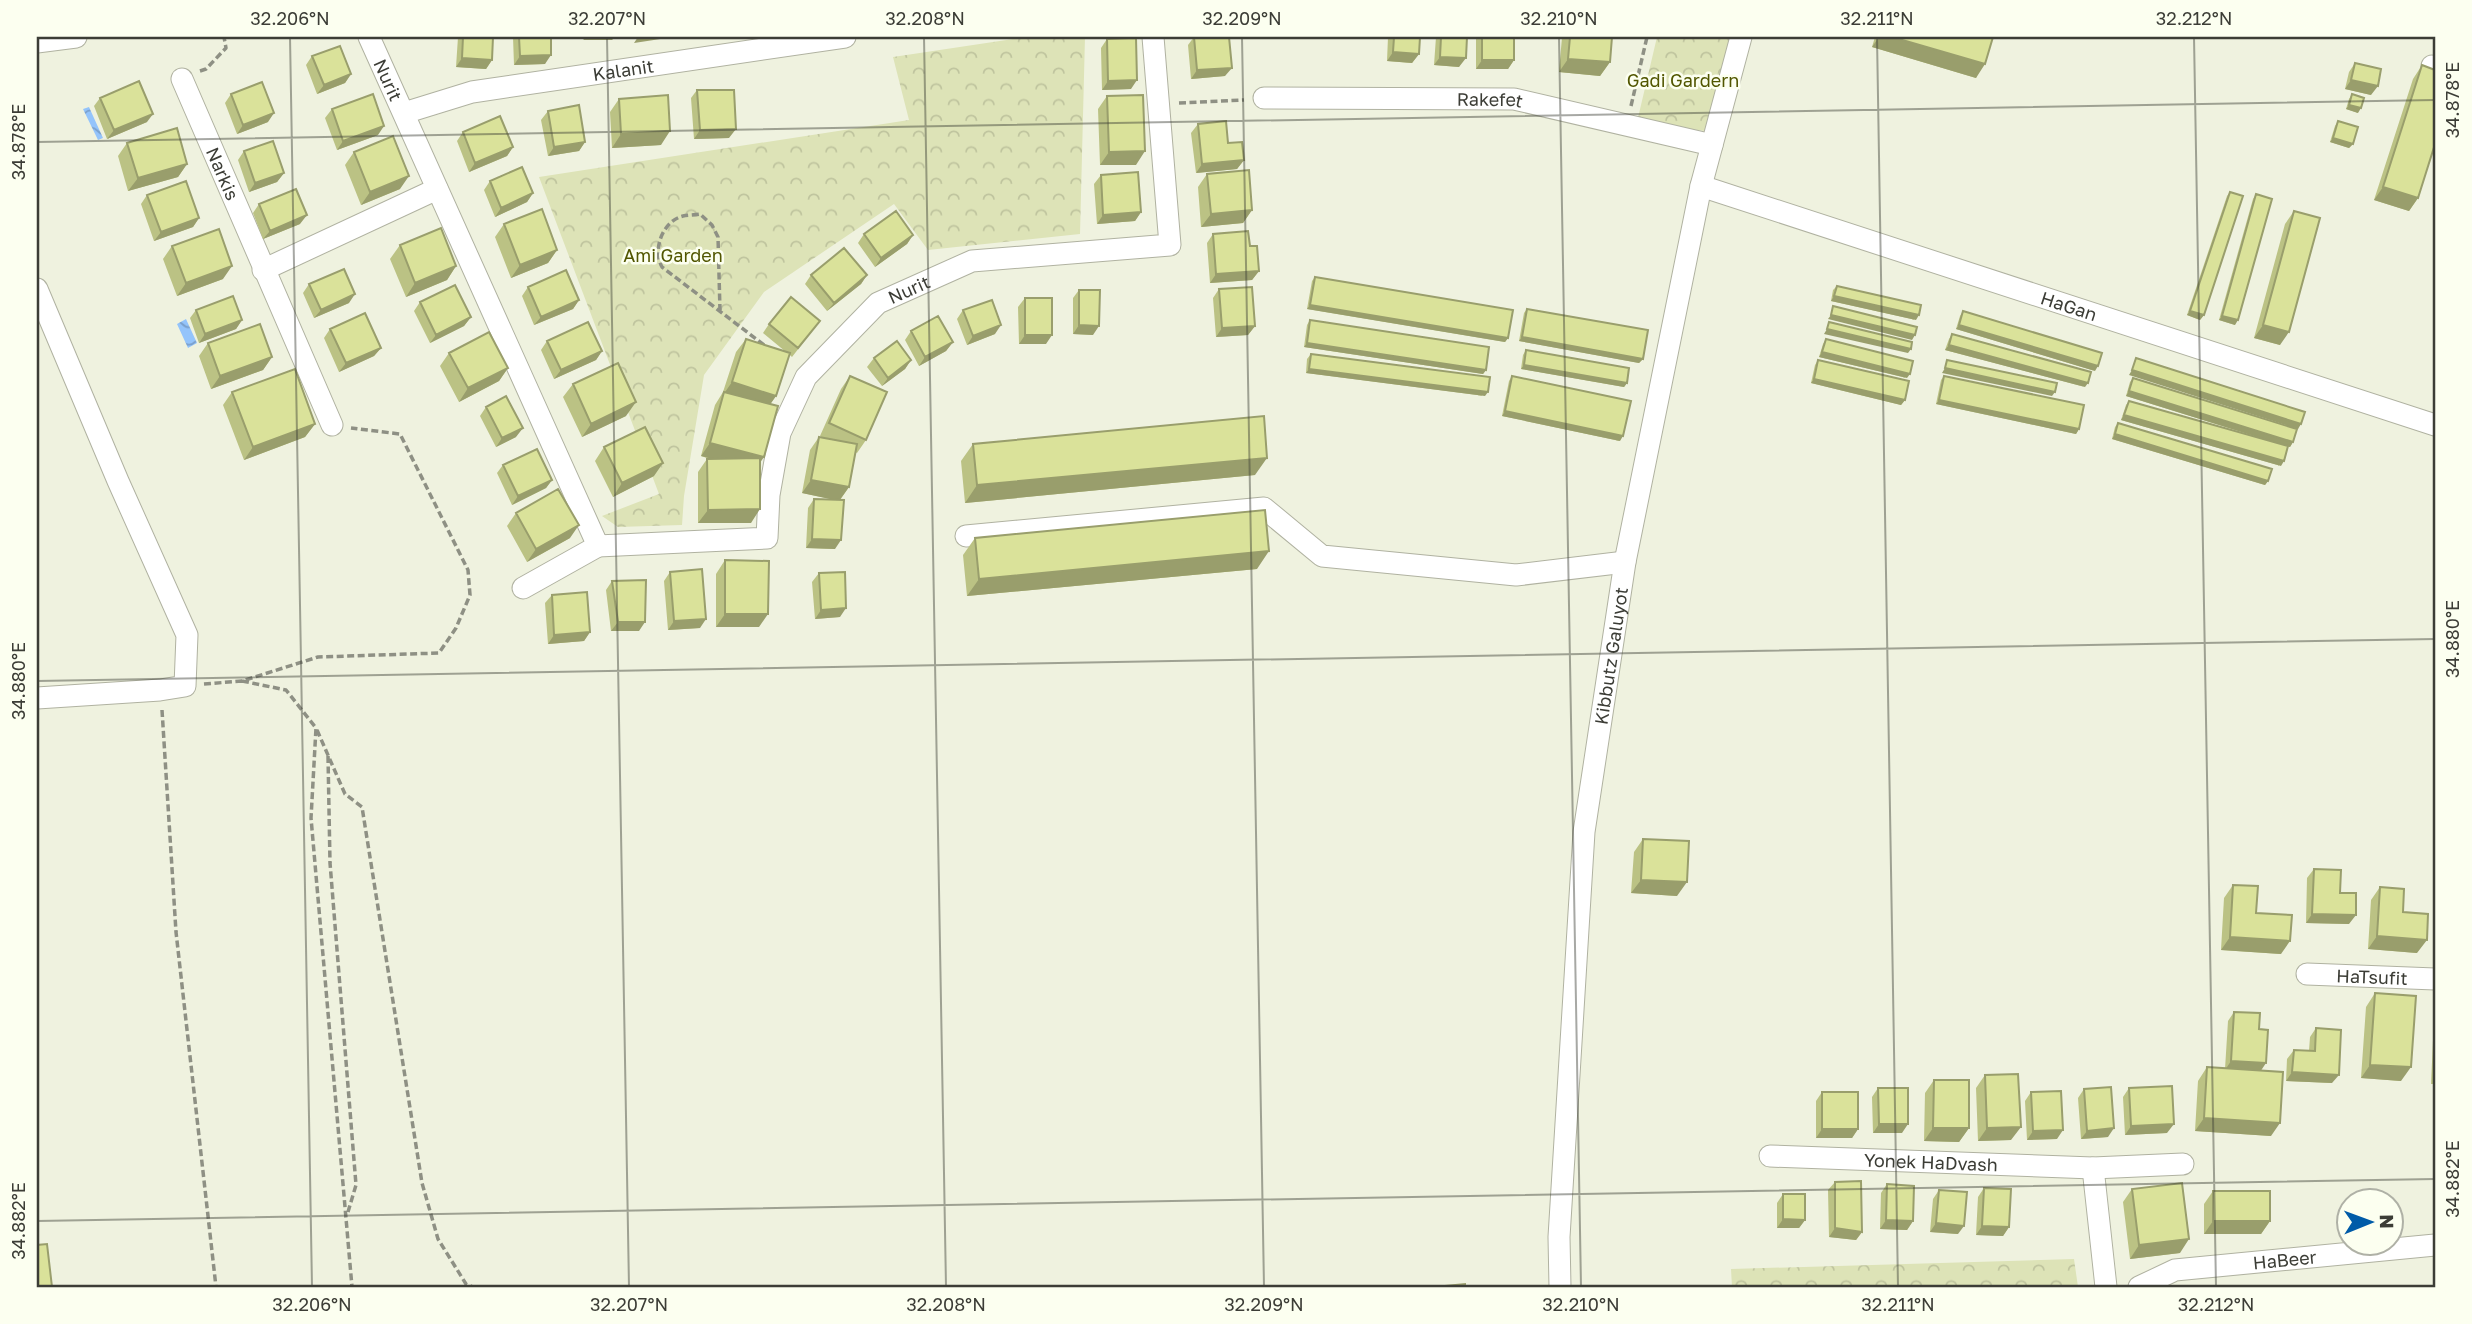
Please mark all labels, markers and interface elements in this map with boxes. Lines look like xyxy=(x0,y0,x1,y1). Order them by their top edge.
text: 32.206°N xyxy=(250,7,330,29)
text: 32.207°N xyxy=(568,7,646,29)
text: 32.208°N xyxy=(885,7,965,29)
text: 32.209°N xyxy=(1202,7,1282,29)
text: 32.210°N xyxy=(1520,7,1598,29)
text: 32.211°N xyxy=(1840,7,1914,29)
text: 32.212°N xyxy=(2156,7,2232,29)
street label: Kalanit xyxy=(591,54,655,85)
street label: Nurit xyxy=(369,55,407,104)
text: 34.878°E xyxy=(2441,62,2463,138)
park label: Gadi Gardern xyxy=(1627,69,1739,91)
street label: Rakefet xyxy=(1457,88,1525,112)
text: 34.878°E xyxy=(7,104,29,180)
street label: Narkis xyxy=(202,144,244,203)
park label: Ami Garden xyxy=(623,244,723,266)
street label: Nurit xyxy=(884,270,933,308)
street label: HaGan xyxy=(2038,286,2100,325)
street label: Kibbutz Galuyot xyxy=(1589,586,1632,726)
text: 34.880°E xyxy=(2441,600,2463,678)
text: 34.880°E xyxy=(7,642,29,720)
street label: HaTsufit xyxy=(2336,964,2408,989)
text: 34.882°E xyxy=(2441,1140,2463,1218)
street label: Yonek HaDvash xyxy=(1864,1148,1998,1175)
text: 34.882°E xyxy=(7,1182,29,1260)
north arrow xyxy=(2336,1188,2406,1258)
text: N xyxy=(2376,1214,2399,1229)
street label: HaBeer xyxy=(2252,1245,2318,1273)
text: 32.206°N xyxy=(272,1293,352,1315)
text: 32.207°N xyxy=(590,1293,668,1315)
text: 32.208°N xyxy=(906,1293,986,1315)
text: 32.209°N xyxy=(1224,1293,1304,1315)
text: 32.210°N xyxy=(1542,1293,1620,1315)
text: 32.211°N xyxy=(1861,1293,1935,1315)
text: 32.212°N xyxy=(2178,1293,2254,1315)

